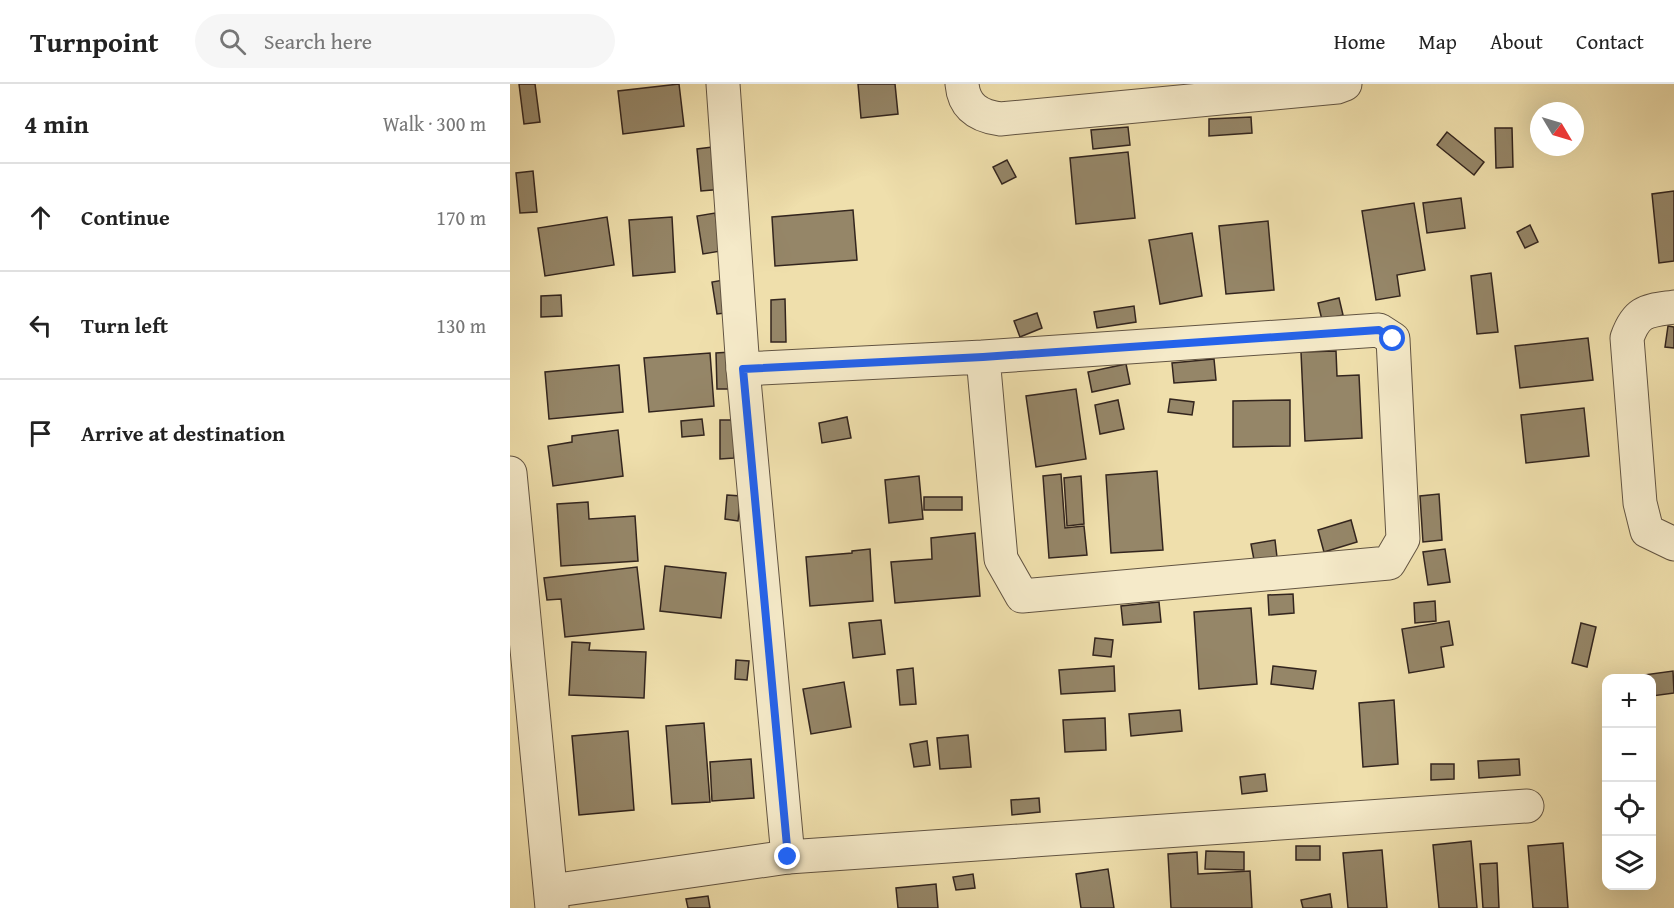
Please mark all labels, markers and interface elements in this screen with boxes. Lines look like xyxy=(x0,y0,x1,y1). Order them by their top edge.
search box xyxy=(195,14,615,68)
text: Turnpoint xyxy=(30,21,159,62)
icon: search xyxy=(216,25,249,58)
text: Search here xyxy=(264,25,372,57)
text: Home xyxy=(1334,26,1385,57)
text: Map xyxy=(1418,26,1457,57)
text: About xyxy=(1490,26,1543,57)
text: Contact xyxy=(1576,26,1644,57)
north arrow xyxy=(1530,102,1584,156)
text: 4 min xyxy=(24,104,89,143)
text: Walk · 300 m xyxy=(383,109,486,138)
icon: ahead xyxy=(24,201,57,234)
text: Continue xyxy=(81,201,170,233)
text: 170 m xyxy=(436,203,486,232)
icon: left xyxy=(24,309,57,342)
text: Turn left xyxy=(81,309,168,341)
text: 130 m xyxy=(436,311,486,340)
route start xyxy=(1379,325,1405,351)
icon: arrive xyxy=(24,417,57,450)
text: Arrive at destination xyxy=(81,417,285,449)
map controls xyxy=(1602,674,1656,890)
button: + xyxy=(1602,674,1656,728)
button: − xyxy=(1602,728,1656,782)
button: locate xyxy=(1602,782,1656,836)
button: layers xyxy=(1602,836,1656,890)
route end xyxy=(774,843,800,869)

